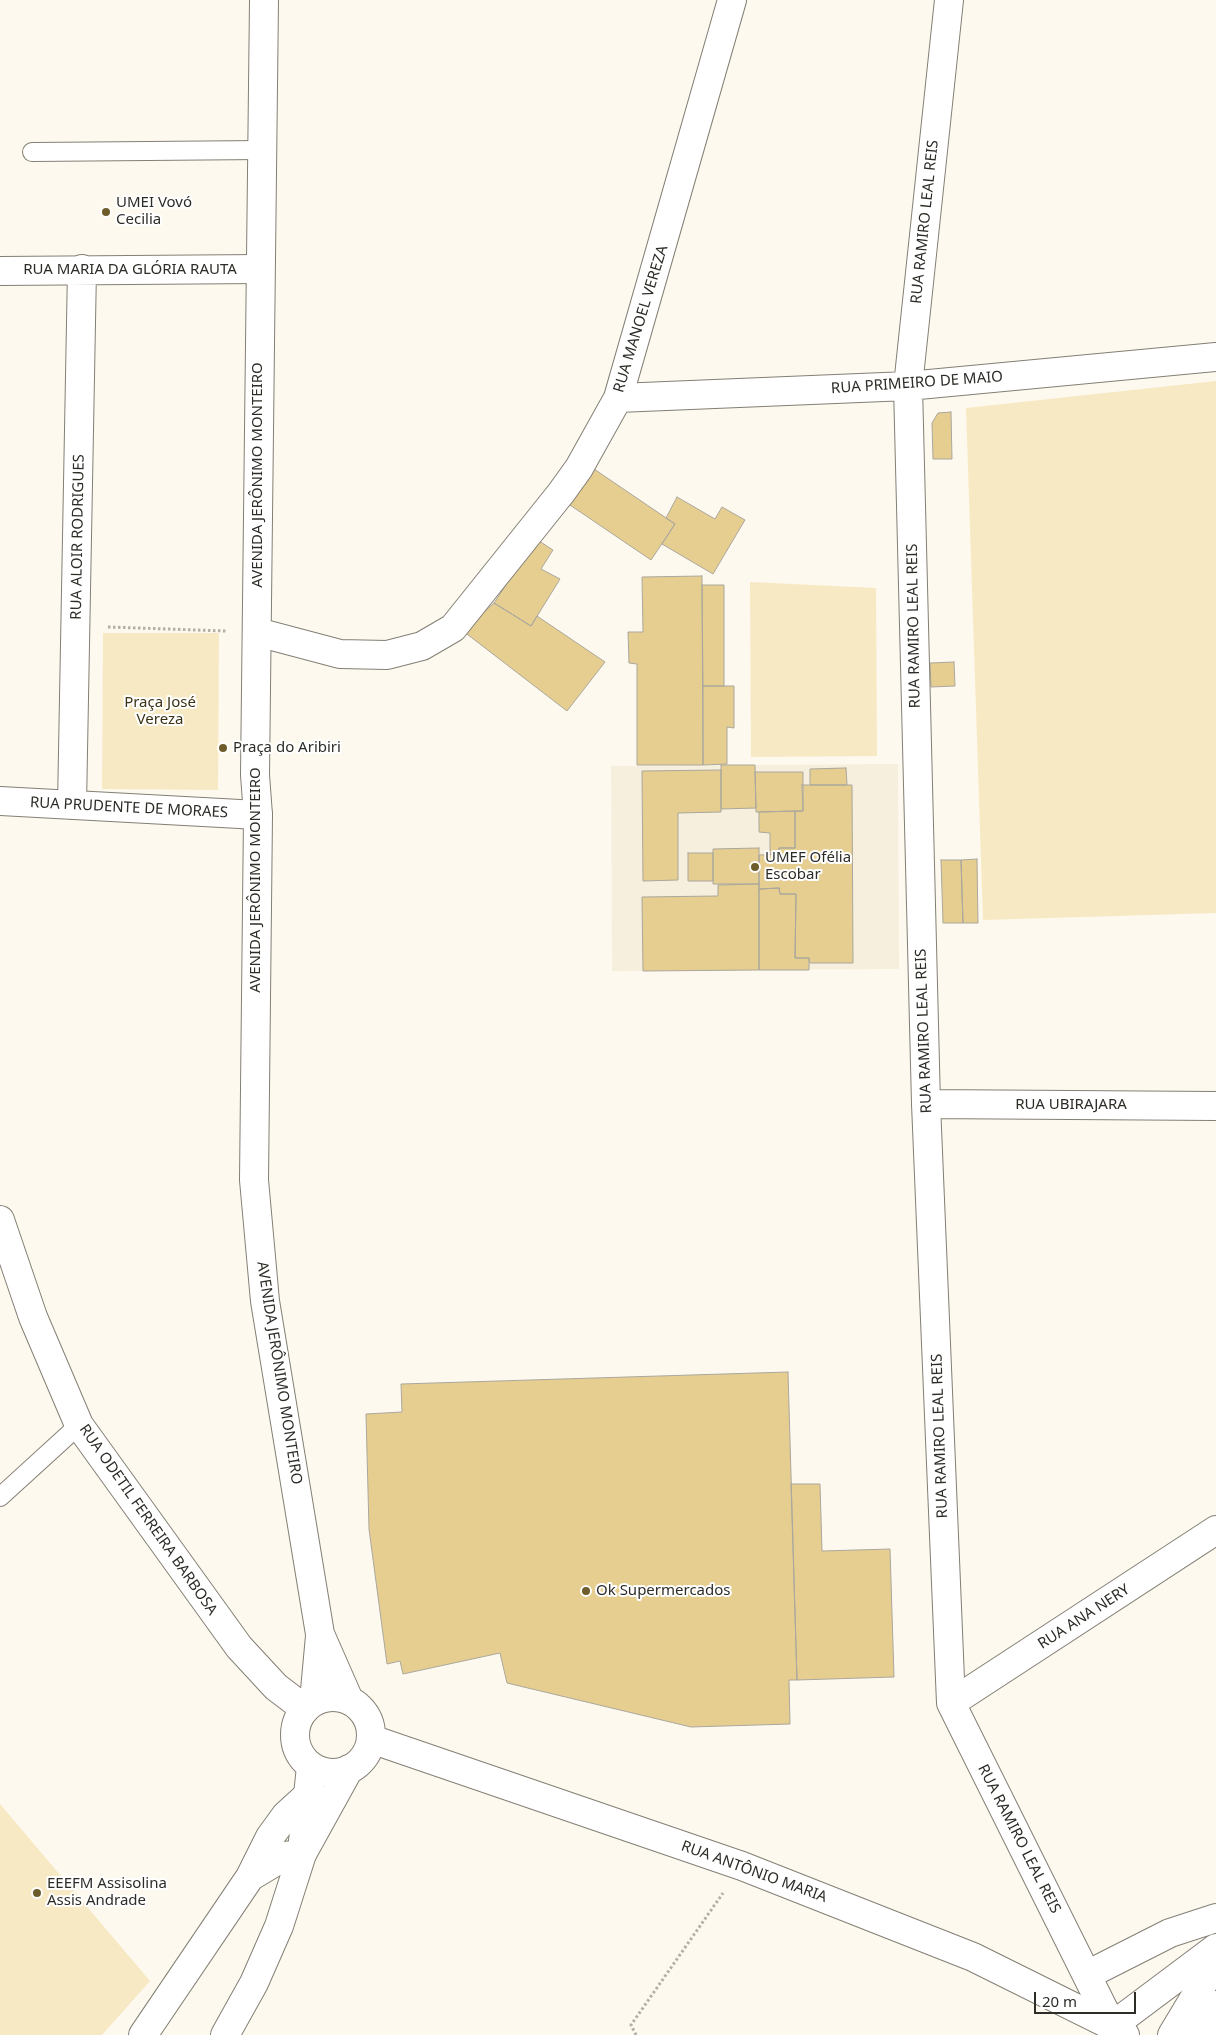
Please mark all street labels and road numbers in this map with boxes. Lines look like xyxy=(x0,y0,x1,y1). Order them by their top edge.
street label: RUA RAMIRO LEAL REIS xyxy=(907,139,943,305)
street label: RUA MANOEL VEREZA xyxy=(610,243,672,395)
street label: RUA MARIA DA GLÓRIA RAUTA xyxy=(23,261,237,279)
street label: AVENIDA JERÔNIMO MONTEIRO xyxy=(249,362,267,588)
street label: RUA PRIMEIRO DE MAIO xyxy=(830,368,1004,398)
street label: RUA ALOIR RODRIGUES xyxy=(68,454,88,620)
street label: RUA RAMIRO LEAL REIS xyxy=(904,543,924,709)
street label: AVENIDA JERÔNIMO MONTEIRO xyxy=(247,767,265,993)
street label: RUA PRUDENTE DE MORAES xyxy=(30,794,228,822)
street label: RUA RAMIRO LEAL REIS xyxy=(912,948,936,1114)
street label: RUA UBIRAJARA xyxy=(1015,1096,1127,1114)
street label: AVENIDA JERÔNIMO MONTEIRO xyxy=(252,1260,306,1486)
street label: RUA RAMIRO LEAL REIS xyxy=(928,1353,952,1519)
street label: RUA ODETIL FERREIRA BARBOSA xyxy=(75,1421,221,1619)
street label: RUA ANA NERY xyxy=(1035,1581,1133,1653)
street label: RUA RAMIRO LEAL REIS xyxy=(974,1762,1064,1916)
street label: RUA ANTÔNIO MARIA xyxy=(679,1837,829,1907)

